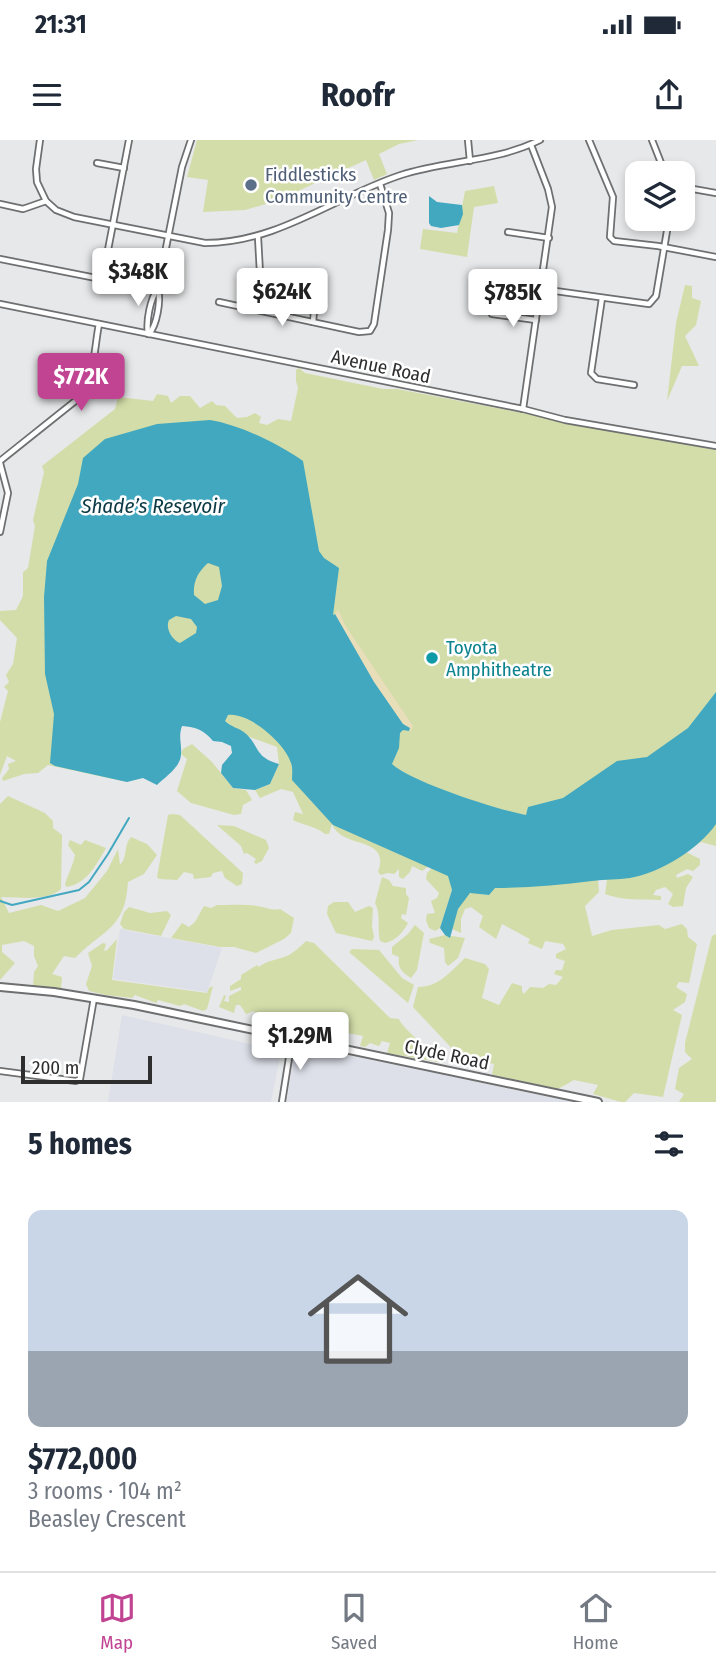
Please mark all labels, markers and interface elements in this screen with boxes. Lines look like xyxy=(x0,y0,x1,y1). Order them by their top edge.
text: 21:31 xyxy=(35,9,87,40)
icon: menu xyxy=(28,76,66,114)
text: Roofr xyxy=(321,76,395,114)
icon: share xyxy=(650,76,688,114)
map controls xyxy=(625,161,695,231)
button: layers xyxy=(625,161,695,231)
place label: Fiddlesticks Community Centre xyxy=(265,163,408,208)
marker: Fiddlesticks Community Centre xyxy=(243,177,259,193)
pin: $348K xyxy=(89,248,187,308)
text: $348K xyxy=(108,257,168,285)
pin: $624K xyxy=(233,268,331,328)
pin: $785K xyxy=(464,270,562,329)
text: $624K xyxy=(253,277,311,305)
text: $785K xyxy=(484,278,542,306)
street label: Avenue Road xyxy=(329,345,433,388)
pin: $772K xyxy=(32,354,130,413)
text: $772K xyxy=(54,362,108,390)
water label: Shade’s Resevoir xyxy=(80,493,226,519)
place label: Toyota Amphitheatre xyxy=(446,636,552,681)
marker: Toyota Amphitheatre xyxy=(424,650,440,666)
pin: $1.29M xyxy=(243,1012,357,1072)
text: $1.29M xyxy=(268,1021,332,1049)
street label: Clyde Road xyxy=(402,1034,491,1075)
scale bar xyxy=(21,1053,152,1085)
text: 200 m xyxy=(32,1056,79,1079)
icon: filters xyxy=(650,1125,688,1163)
text: 5 homes xyxy=(28,1126,132,1162)
icon: home xyxy=(295,1256,421,1382)
text: $772,000 xyxy=(28,1441,138,1477)
text: 3 rooms · 104 m² xyxy=(28,1477,182,1505)
text: Beasley Crescent xyxy=(28,1505,186,1533)
tab: Map xyxy=(98,1589,136,1654)
tab: Saved xyxy=(331,1589,377,1654)
tab: Home xyxy=(573,1589,618,1654)

